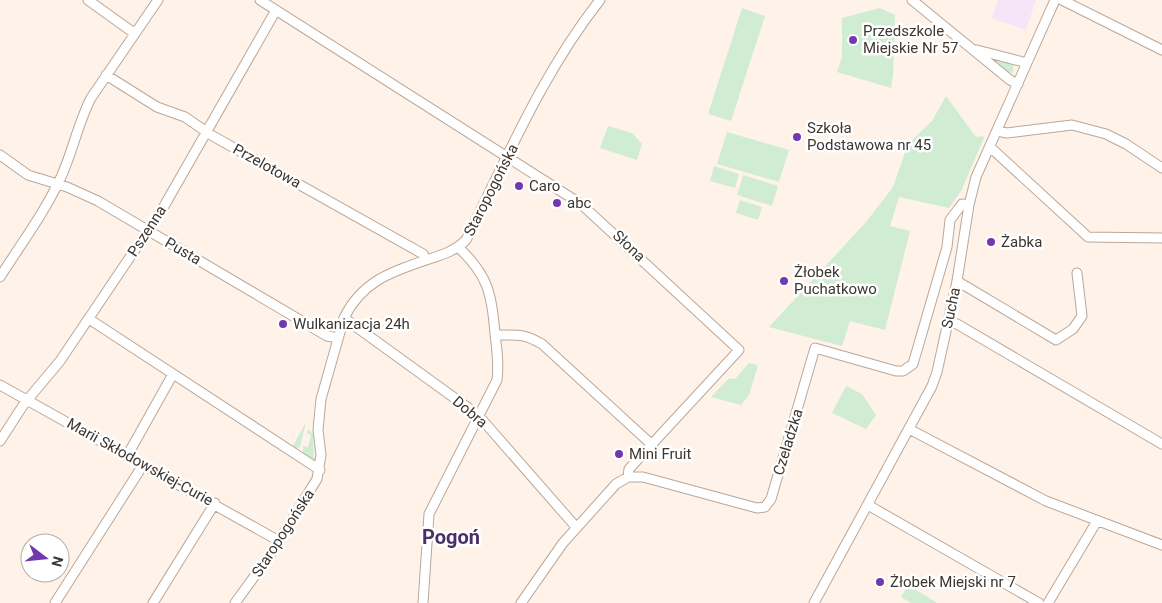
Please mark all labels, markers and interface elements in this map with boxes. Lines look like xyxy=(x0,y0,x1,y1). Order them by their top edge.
place label: Przedszkole Miejskie Nr 57 xyxy=(863,22,958,57)
marker: Przedszkole Miejskie Nr 57 xyxy=(847,34,859,46)
place label: Szkoła Podstawowa nr 45 xyxy=(807,119,931,154)
marker: Szkoła Podstawowa nr 45 xyxy=(791,131,803,143)
street label: Przelotowa xyxy=(230,140,304,192)
street label: Staropogońska xyxy=(460,141,522,239)
place label: Caro xyxy=(529,177,560,195)
marker: Caro xyxy=(513,180,525,192)
place label: abc xyxy=(567,194,592,212)
marker: abc xyxy=(551,197,563,209)
street label: Pszenna xyxy=(124,202,170,260)
street label: Słona xyxy=(609,226,649,266)
place label: Żabka xyxy=(1001,233,1042,251)
street label: Pusta xyxy=(162,234,204,268)
marker: Żabka xyxy=(985,236,997,248)
place label: Żłobek Puchatkowo xyxy=(794,263,877,298)
marker: Żłobek Puchatkowo xyxy=(778,275,790,287)
street label: Sucha xyxy=(938,286,964,330)
place label: Wulkanizacja 24h xyxy=(293,315,410,333)
marker: Wulkanizacja 24h xyxy=(277,318,289,330)
street label: Dobra xyxy=(449,392,491,432)
street label: Czeladzka xyxy=(769,407,807,477)
street label: Marii Skłodowskiej-Curie xyxy=(64,414,216,510)
place label: Mini Fruit xyxy=(629,445,691,463)
marker: Mini Fruit xyxy=(613,448,625,460)
street label: Staropogońska xyxy=(248,486,318,580)
district label: Pogoń xyxy=(422,525,480,549)
north arrow xyxy=(20,533,70,583)
text: N xyxy=(48,555,67,569)
place label: Żłobek Miejski nr 7 xyxy=(890,573,1016,591)
marker: Żłobek Miejski nr 7 xyxy=(874,576,886,588)

